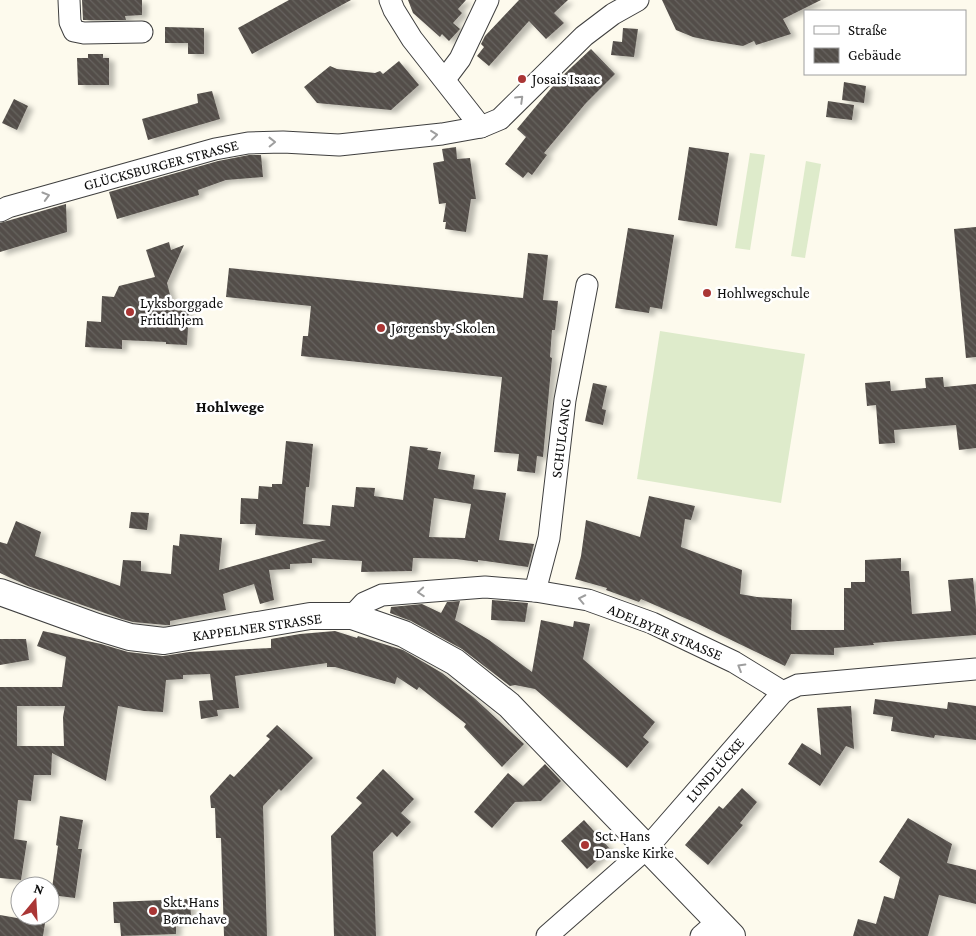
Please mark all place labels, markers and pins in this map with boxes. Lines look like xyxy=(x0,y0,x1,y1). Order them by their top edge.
place label: Josais Isaac xyxy=(530,71,601,88)
marker: Josais Isaac xyxy=(516,73,528,85)
place label: Hohlwegschule xyxy=(717,285,810,302)
marker: Hohlwegschule xyxy=(701,287,713,299)
place label: Lyksborggade Fritidhjem xyxy=(140,295,223,329)
marker: Lyksborggade Fritidhjem xyxy=(124,306,136,318)
place label: Jørgensby-Skolen xyxy=(389,320,496,337)
marker: Jørgensby-Skolen xyxy=(375,322,387,334)
place label: Sct. Hans Danske Kirke xyxy=(595,828,674,861)
marker: Sct. Hans Danske Kirke xyxy=(579,839,591,851)
place label: Skt. Hans Børnehave xyxy=(163,894,227,927)
marker: Skt. Hans Børnehave xyxy=(147,905,159,917)

